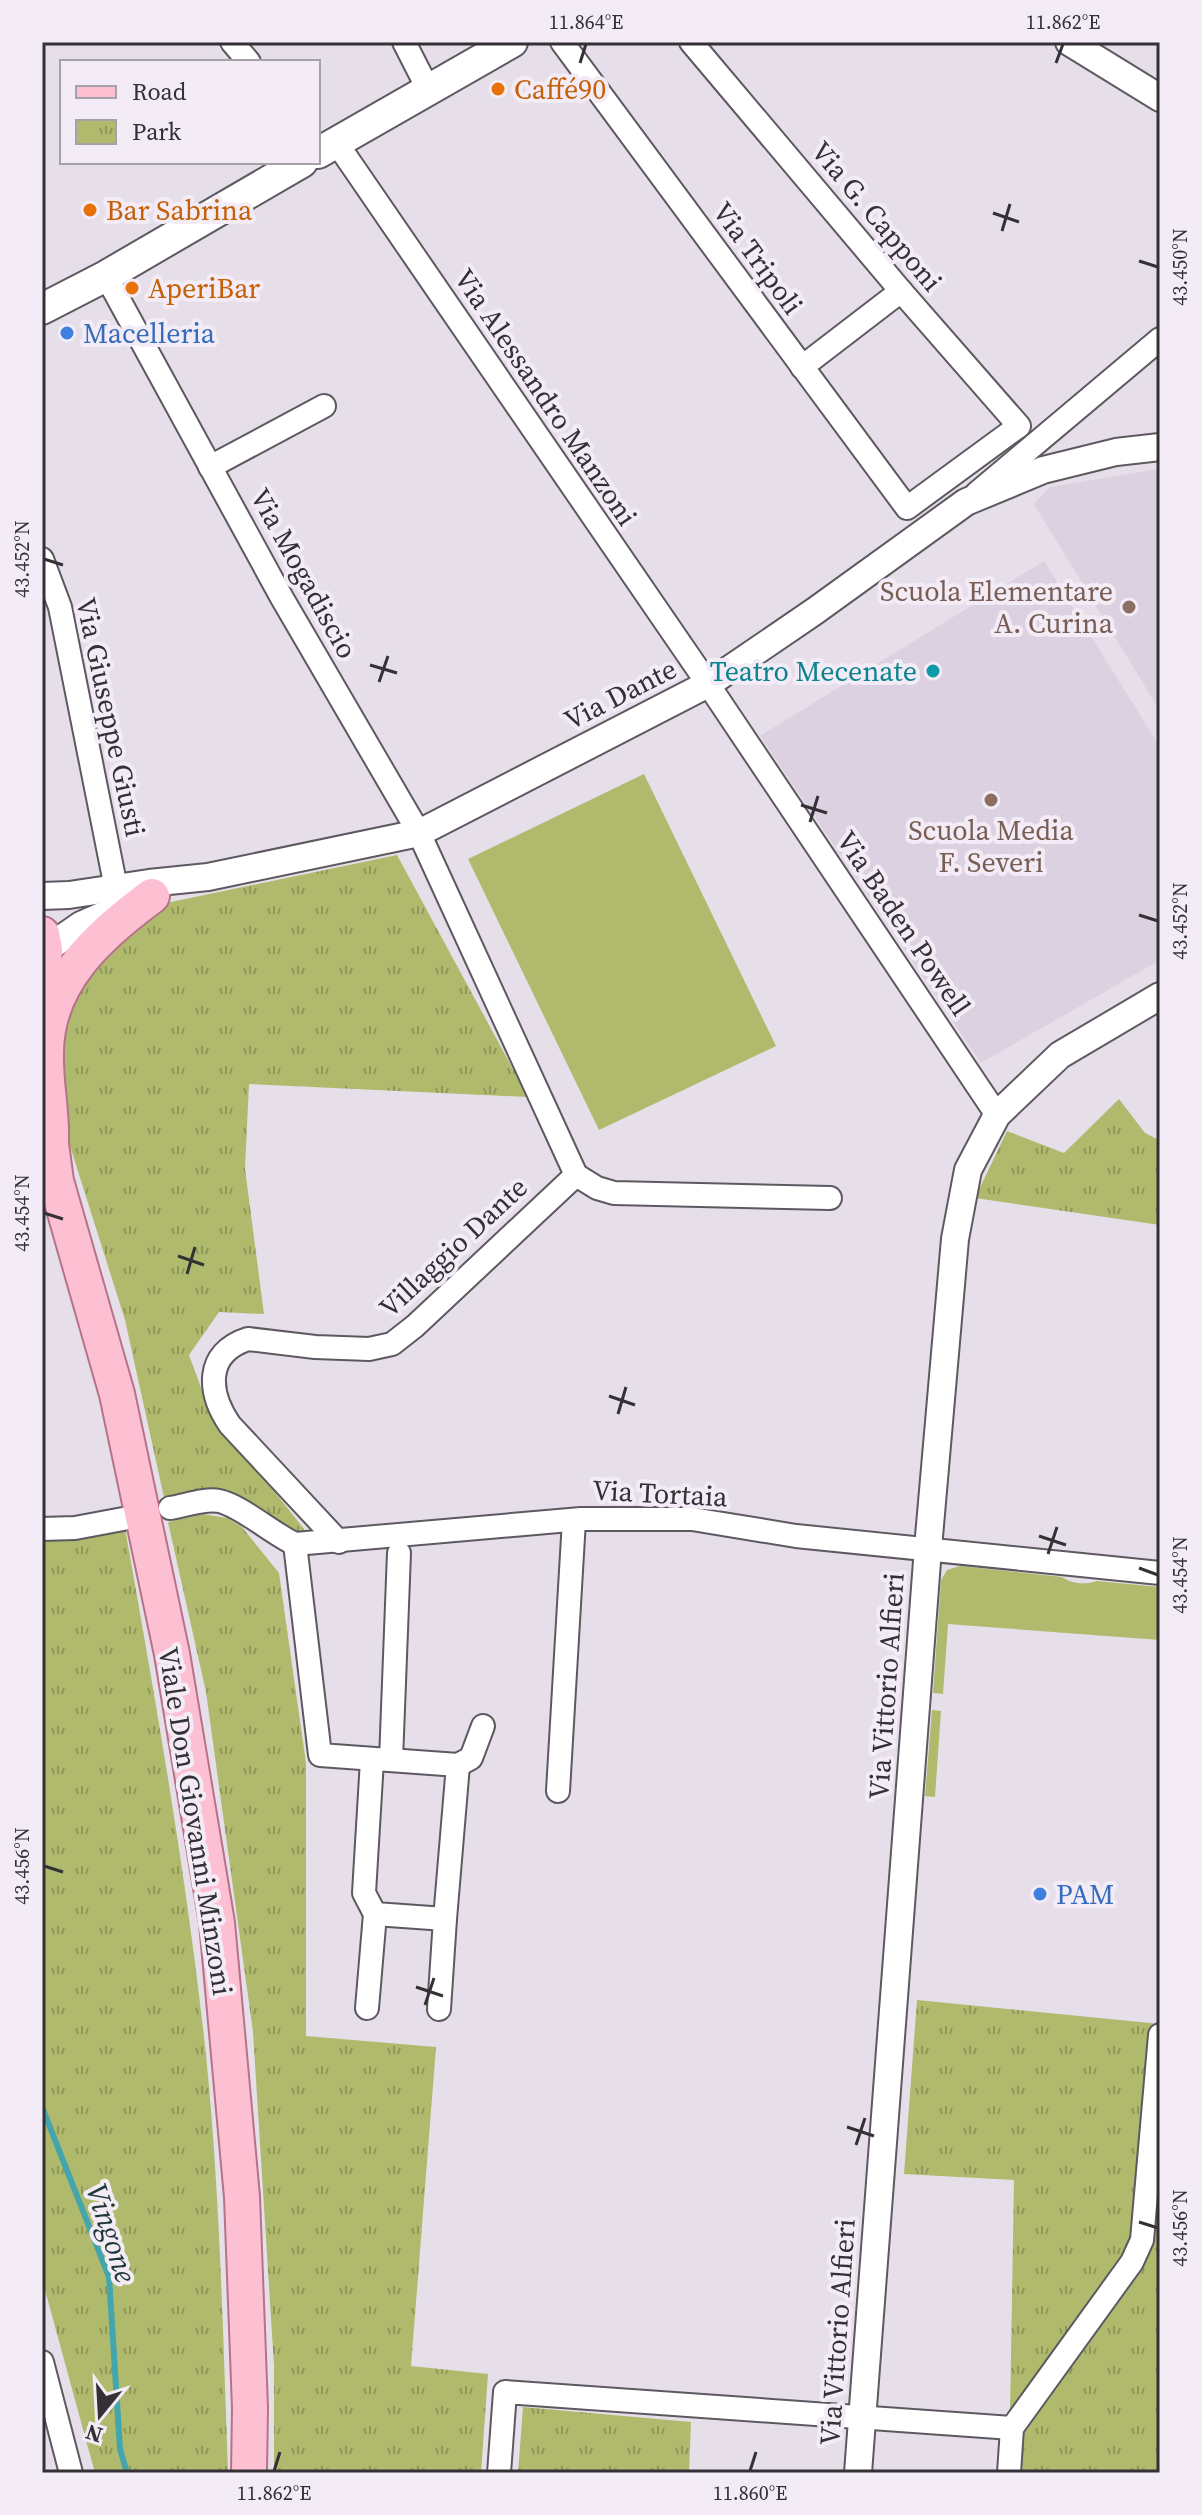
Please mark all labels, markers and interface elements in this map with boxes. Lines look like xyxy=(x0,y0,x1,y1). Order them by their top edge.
text: 11.864°E xyxy=(549,8,623,36)
text: 11.862°E xyxy=(1026,8,1100,36)
legend xyxy=(60,60,320,164)
place label: Caffé90 xyxy=(514,70,606,108)
text: Road xyxy=(132,75,187,108)
marker: Caffé90 xyxy=(489,80,507,98)
text: Park xyxy=(132,115,182,148)
street label: Via G. Capponi xyxy=(803,133,951,299)
place label: Bar Sabrina xyxy=(106,191,253,229)
street label: Via Tripoli xyxy=(704,194,812,322)
marker: Bar Sabrina xyxy=(81,201,99,219)
text: 43.450°N xyxy=(1166,228,1194,306)
street label: Via Alessandro Manzoni xyxy=(446,261,646,533)
place label: AperiBar xyxy=(148,269,260,307)
marker: AperiBar xyxy=(123,279,141,297)
place label: Macelleria xyxy=(83,314,216,352)
marker: Macelleria xyxy=(58,324,76,342)
street label: Via Mogadiscio xyxy=(242,481,366,665)
text: 43.452°N xyxy=(8,520,36,598)
place label: Scuola Elementare A. Curina xyxy=(880,572,1114,642)
street label: Via Giuseppe Giusti xyxy=(67,594,155,840)
marker: Scuola Elementare A. Curina xyxy=(1120,598,1138,616)
street label: Via Dante xyxy=(557,650,683,738)
place label: Teatro Mecenate xyxy=(710,652,917,690)
marker: Teatro Mecenate xyxy=(924,662,942,680)
marker: Scuola Media F. Severi xyxy=(982,791,1000,809)
place label: Scuola Media F. Severi xyxy=(908,811,1074,881)
street label: Via Baden Powell xyxy=(828,823,980,1023)
text: 43.452°N xyxy=(1166,882,1194,960)
street label: Villaggio Dante xyxy=(371,1168,535,1326)
text: 43.454°N xyxy=(8,1174,36,1252)
street label: Via Tortaia xyxy=(591,1470,729,1516)
text: 43.454°N xyxy=(1166,1536,1194,1614)
street label: Via Vittorio Alfieri xyxy=(859,1571,913,1801)
street label: Viale Don Giovanni Minzoni xyxy=(150,1644,242,1998)
text: 43.456°N xyxy=(8,1827,36,1905)
place label: PAM xyxy=(1056,1875,1114,1913)
marker: PAM xyxy=(1031,1885,1049,1903)
water label: Vingone xyxy=(76,2178,147,2288)
text: 43.456°N xyxy=(1166,2189,1194,2267)
street label: Via Vittorio Alfieri xyxy=(810,2217,864,2447)
north arrow xyxy=(60,2375,140,2455)
text: N xyxy=(82,2417,106,2451)
text: 11.862°E xyxy=(237,2479,311,2507)
text: 11.860°E xyxy=(713,2479,787,2507)

